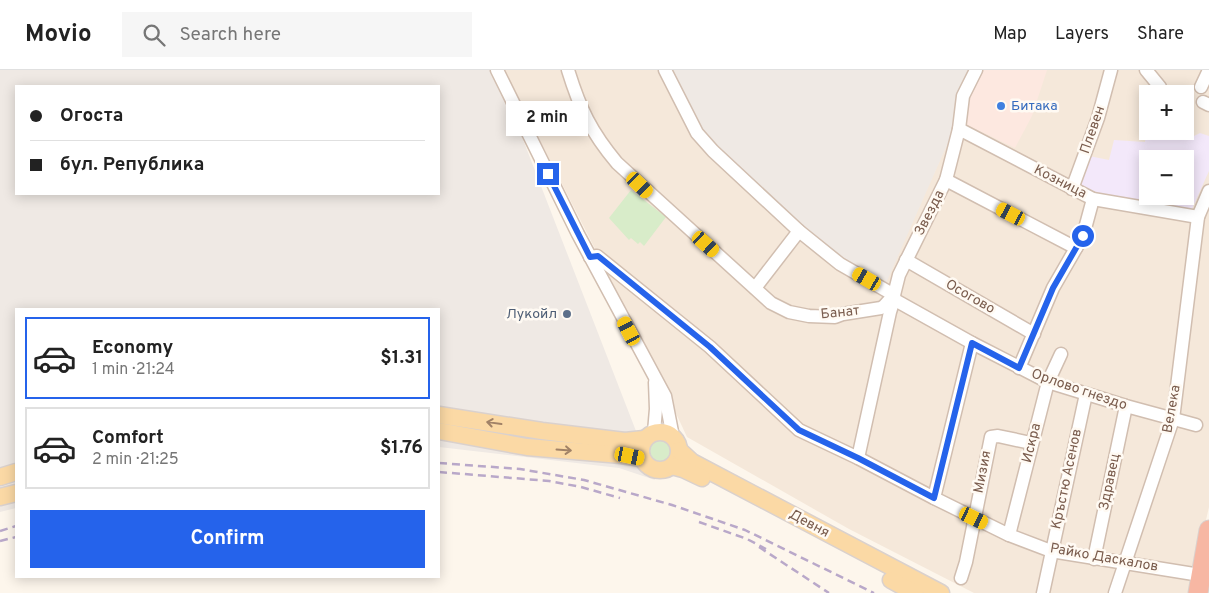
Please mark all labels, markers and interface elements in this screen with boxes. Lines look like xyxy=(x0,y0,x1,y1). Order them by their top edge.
search box xyxy=(122,12,472,57)
text: Movio xyxy=(25,20,92,50)
icon: search xyxy=(140,21,168,49)
text: Search here xyxy=(180,23,281,47)
text: Map xyxy=(993,23,1027,46)
text: Layers xyxy=(1055,23,1109,46)
text: Share xyxy=(1137,23,1184,46)
map controls xyxy=(1139,85,1194,205)
button: + xyxy=(1139,85,1194,140)
place label: Битака xyxy=(1011,98,1058,115)
marker: Битака xyxy=(995,100,1007,112)
callout: 2 min xyxy=(507,102,589,136)
text: Огоста xyxy=(60,104,123,128)
street label: Плевен xyxy=(1077,104,1109,156)
text: 2 min xyxy=(526,108,568,128)
button: − xyxy=(1139,150,1194,205)
text: бул. Република xyxy=(60,153,204,177)
street label: Козница xyxy=(1031,161,1089,203)
route end xyxy=(537,163,559,185)
car xyxy=(623,169,656,201)
street label: Звезда xyxy=(911,188,949,238)
car xyxy=(994,201,1027,227)
route start xyxy=(1072,225,1094,247)
car xyxy=(689,228,722,260)
car xyxy=(850,265,883,293)
street label: Осогово xyxy=(942,276,998,318)
street label: Банат xyxy=(820,303,860,323)
place label: Лукойл xyxy=(506,306,557,323)
marker: Лукойл xyxy=(561,308,573,320)
car xyxy=(615,314,642,348)
icon: car xyxy=(32,336,77,381)
text: Economy xyxy=(92,336,173,360)
text: $1.31 xyxy=(380,346,423,370)
text: 1 min · 21:24 xyxy=(92,360,175,380)
street label: Орлово гнездо xyxy=(1029,366,1129,414)
street label: Велека xyxy=(1159,384,1185,434)
one-way arrow xyxy=(486,418,502,428)
street label: Искра xyxy=(1019,421,1045,465)
icon: car xyxy=(32,426,77,471)
text: Comfort xyxy=(92,426,164,450)
street label: Кръстю Асенов xyxy=(1048,427,1086,531)
text: $1.76 xyxy=(380,436,423,460)
one-way arrow xyxy=(556,446,572,455)
car xyxy=(613,446,646,466)
street label: Мизия xyxy=(971,449,995,495)
text: 2 min · 21:25 xyxy=(92,450,179,470)
street label: Здравец xyxy=(1096,452,1124,512)
car xyxy=(957,505,990,531)
street label: Девня xyxy=(786,506,832,542)
button: Confirm xyxy=(30,510,425,568)
street label: Райко Даскалов xyxy=(1049,540,1159,576)

